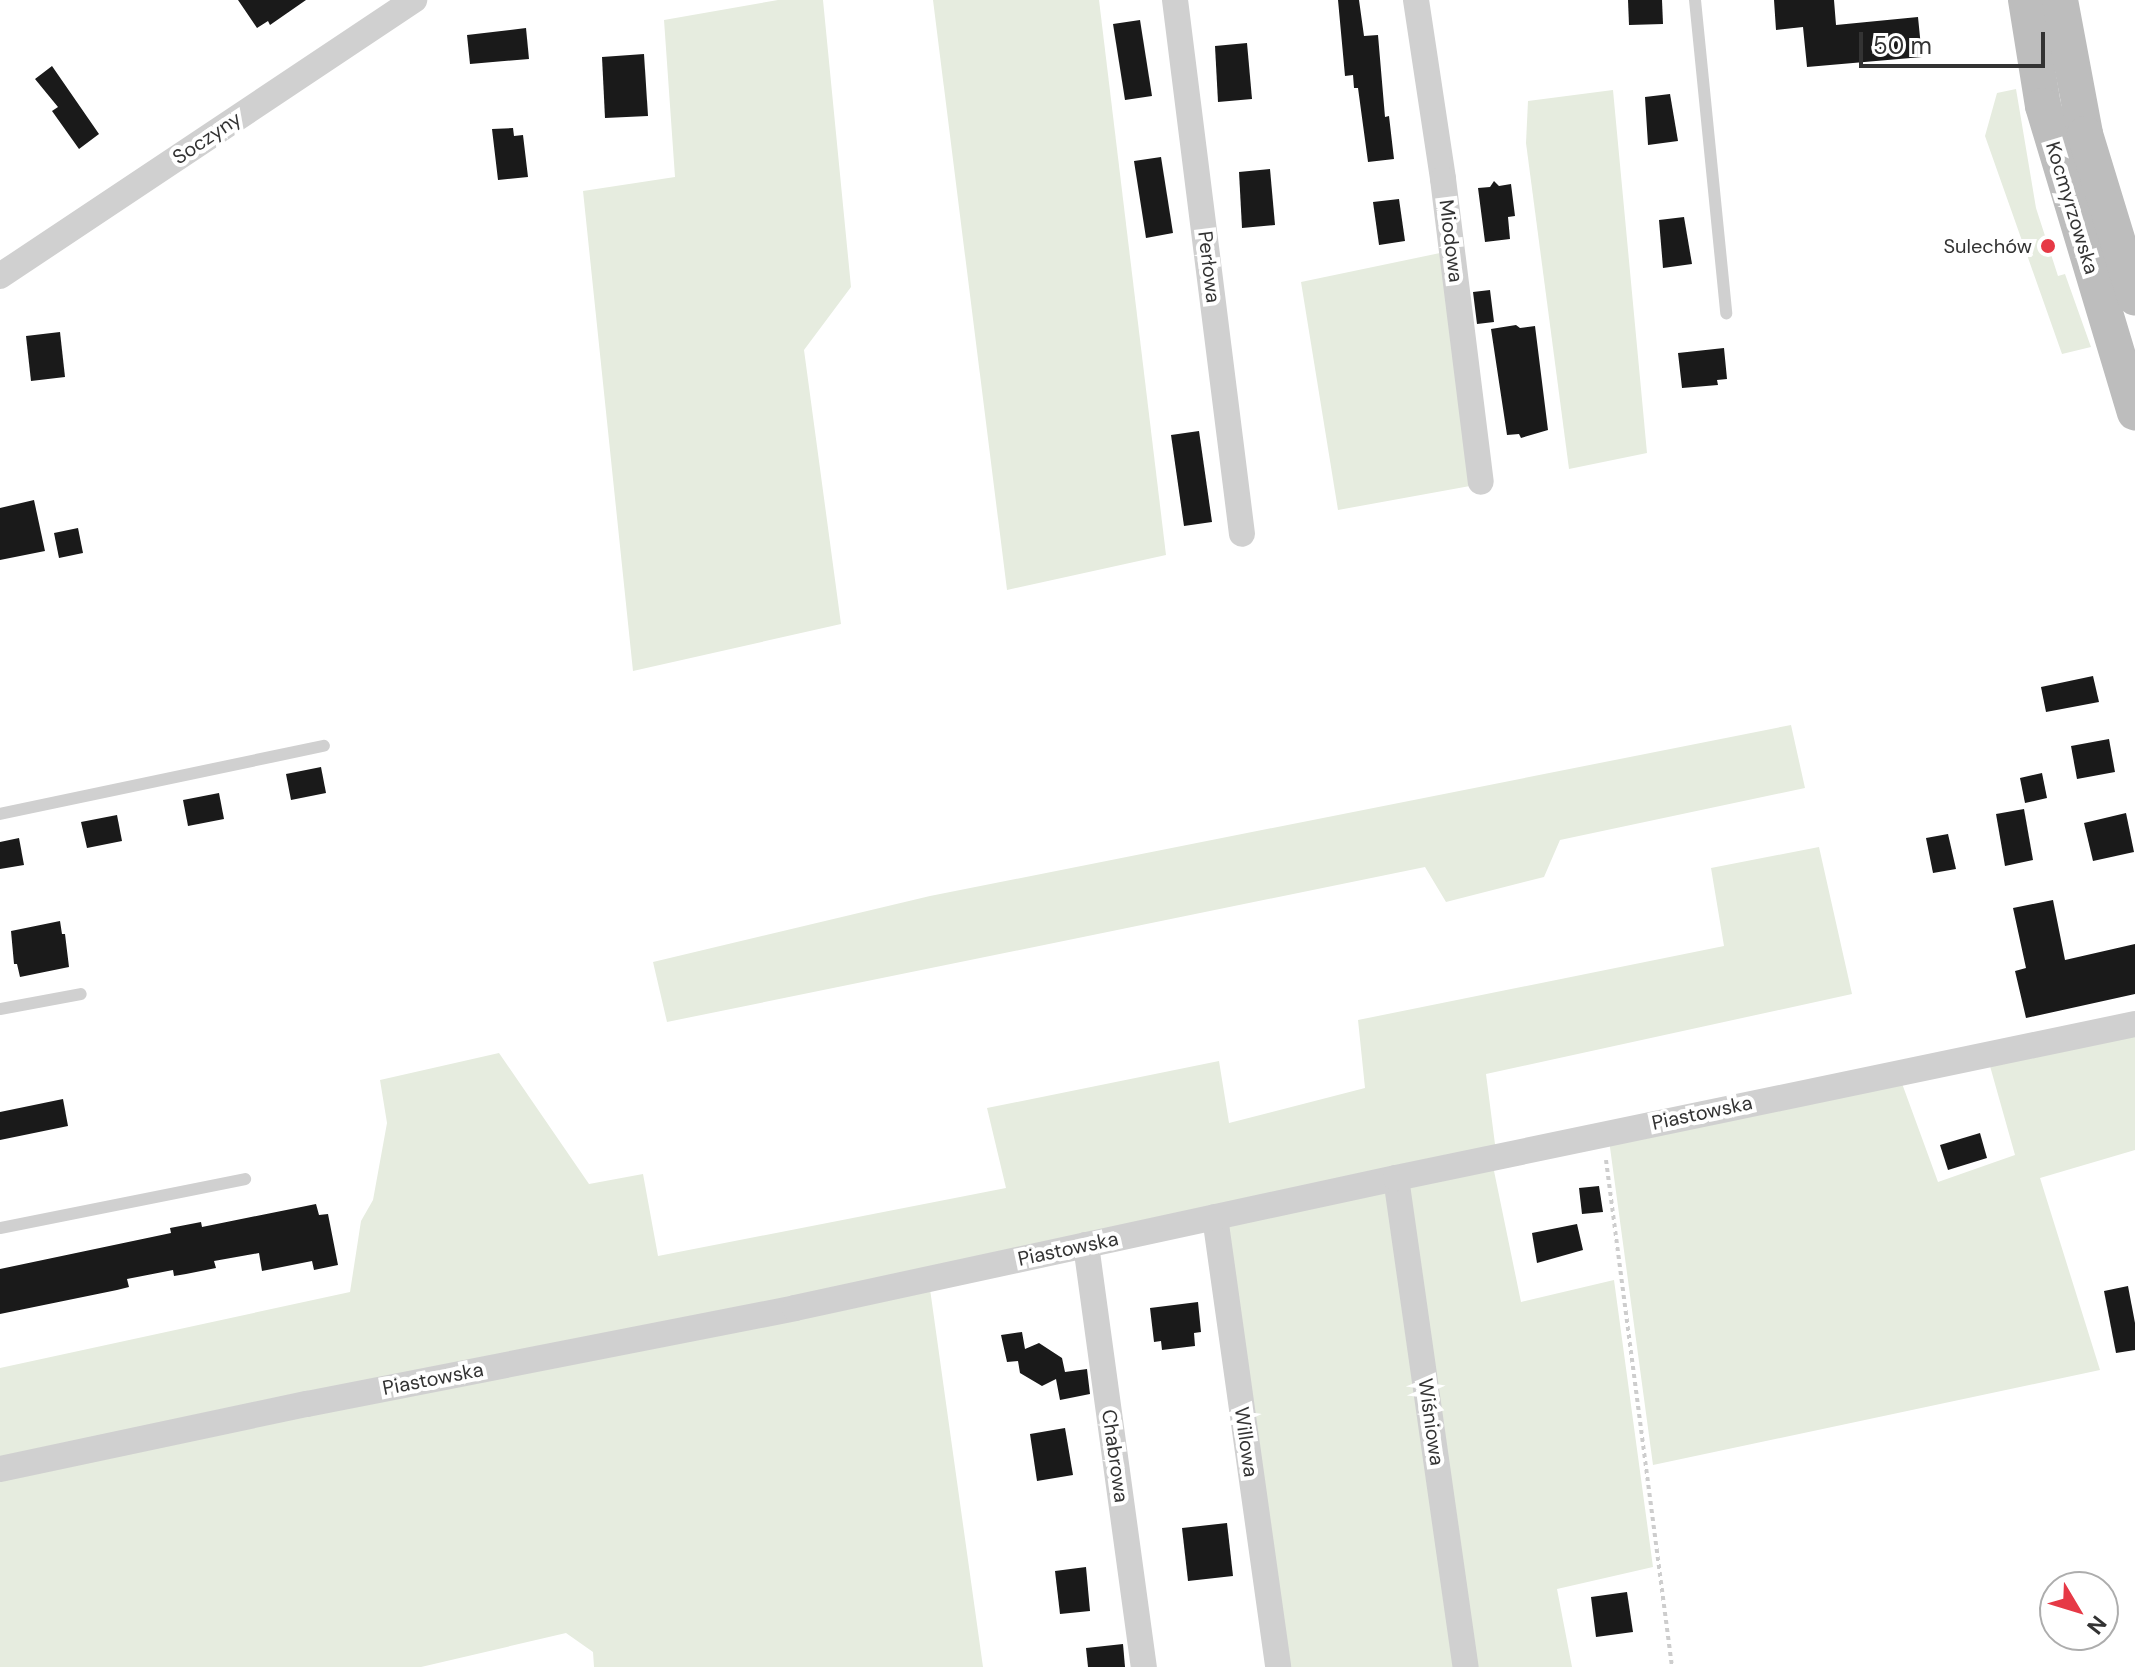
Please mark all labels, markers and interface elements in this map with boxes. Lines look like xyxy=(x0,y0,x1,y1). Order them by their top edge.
scale bar xyxy=(1863,16,2049,66)
text: 50 m xyxy=(1873,30,1932,61)
street label: Soczyny xyxy=(168,106,246,170)
street label: Kocmyrzowska xyxy=(2040,139,2104,277)
street label: Miodowa xyxy=(1434,198,1468,284)
street label: Perłowa xyxy=(1193,230,1225,304)
place label: Sulechów xyxy=(1943,234,2032,258)
marker: Sulechów xyxy=(2039,237,2057,255)
street label: Piastowska xyxy=(1650,1091,1754,1135)
street label: Piastowska xyxy=(1016,1227,1120,1271)
street label: Piastowska xyxy=(381,1357,485,1401)
street label: Wiśniowa xyxy=(1413,1377,1449,1467)
street label: Willowa xyxy=(1229,1406,1263,1478)
street label: Chabrowa xyxy=(1097,1408,1133,1504)
north arrow xyxy=(2039,1571,2119,1651)
text: N xyxy=(2080,1610,2113,1640)

